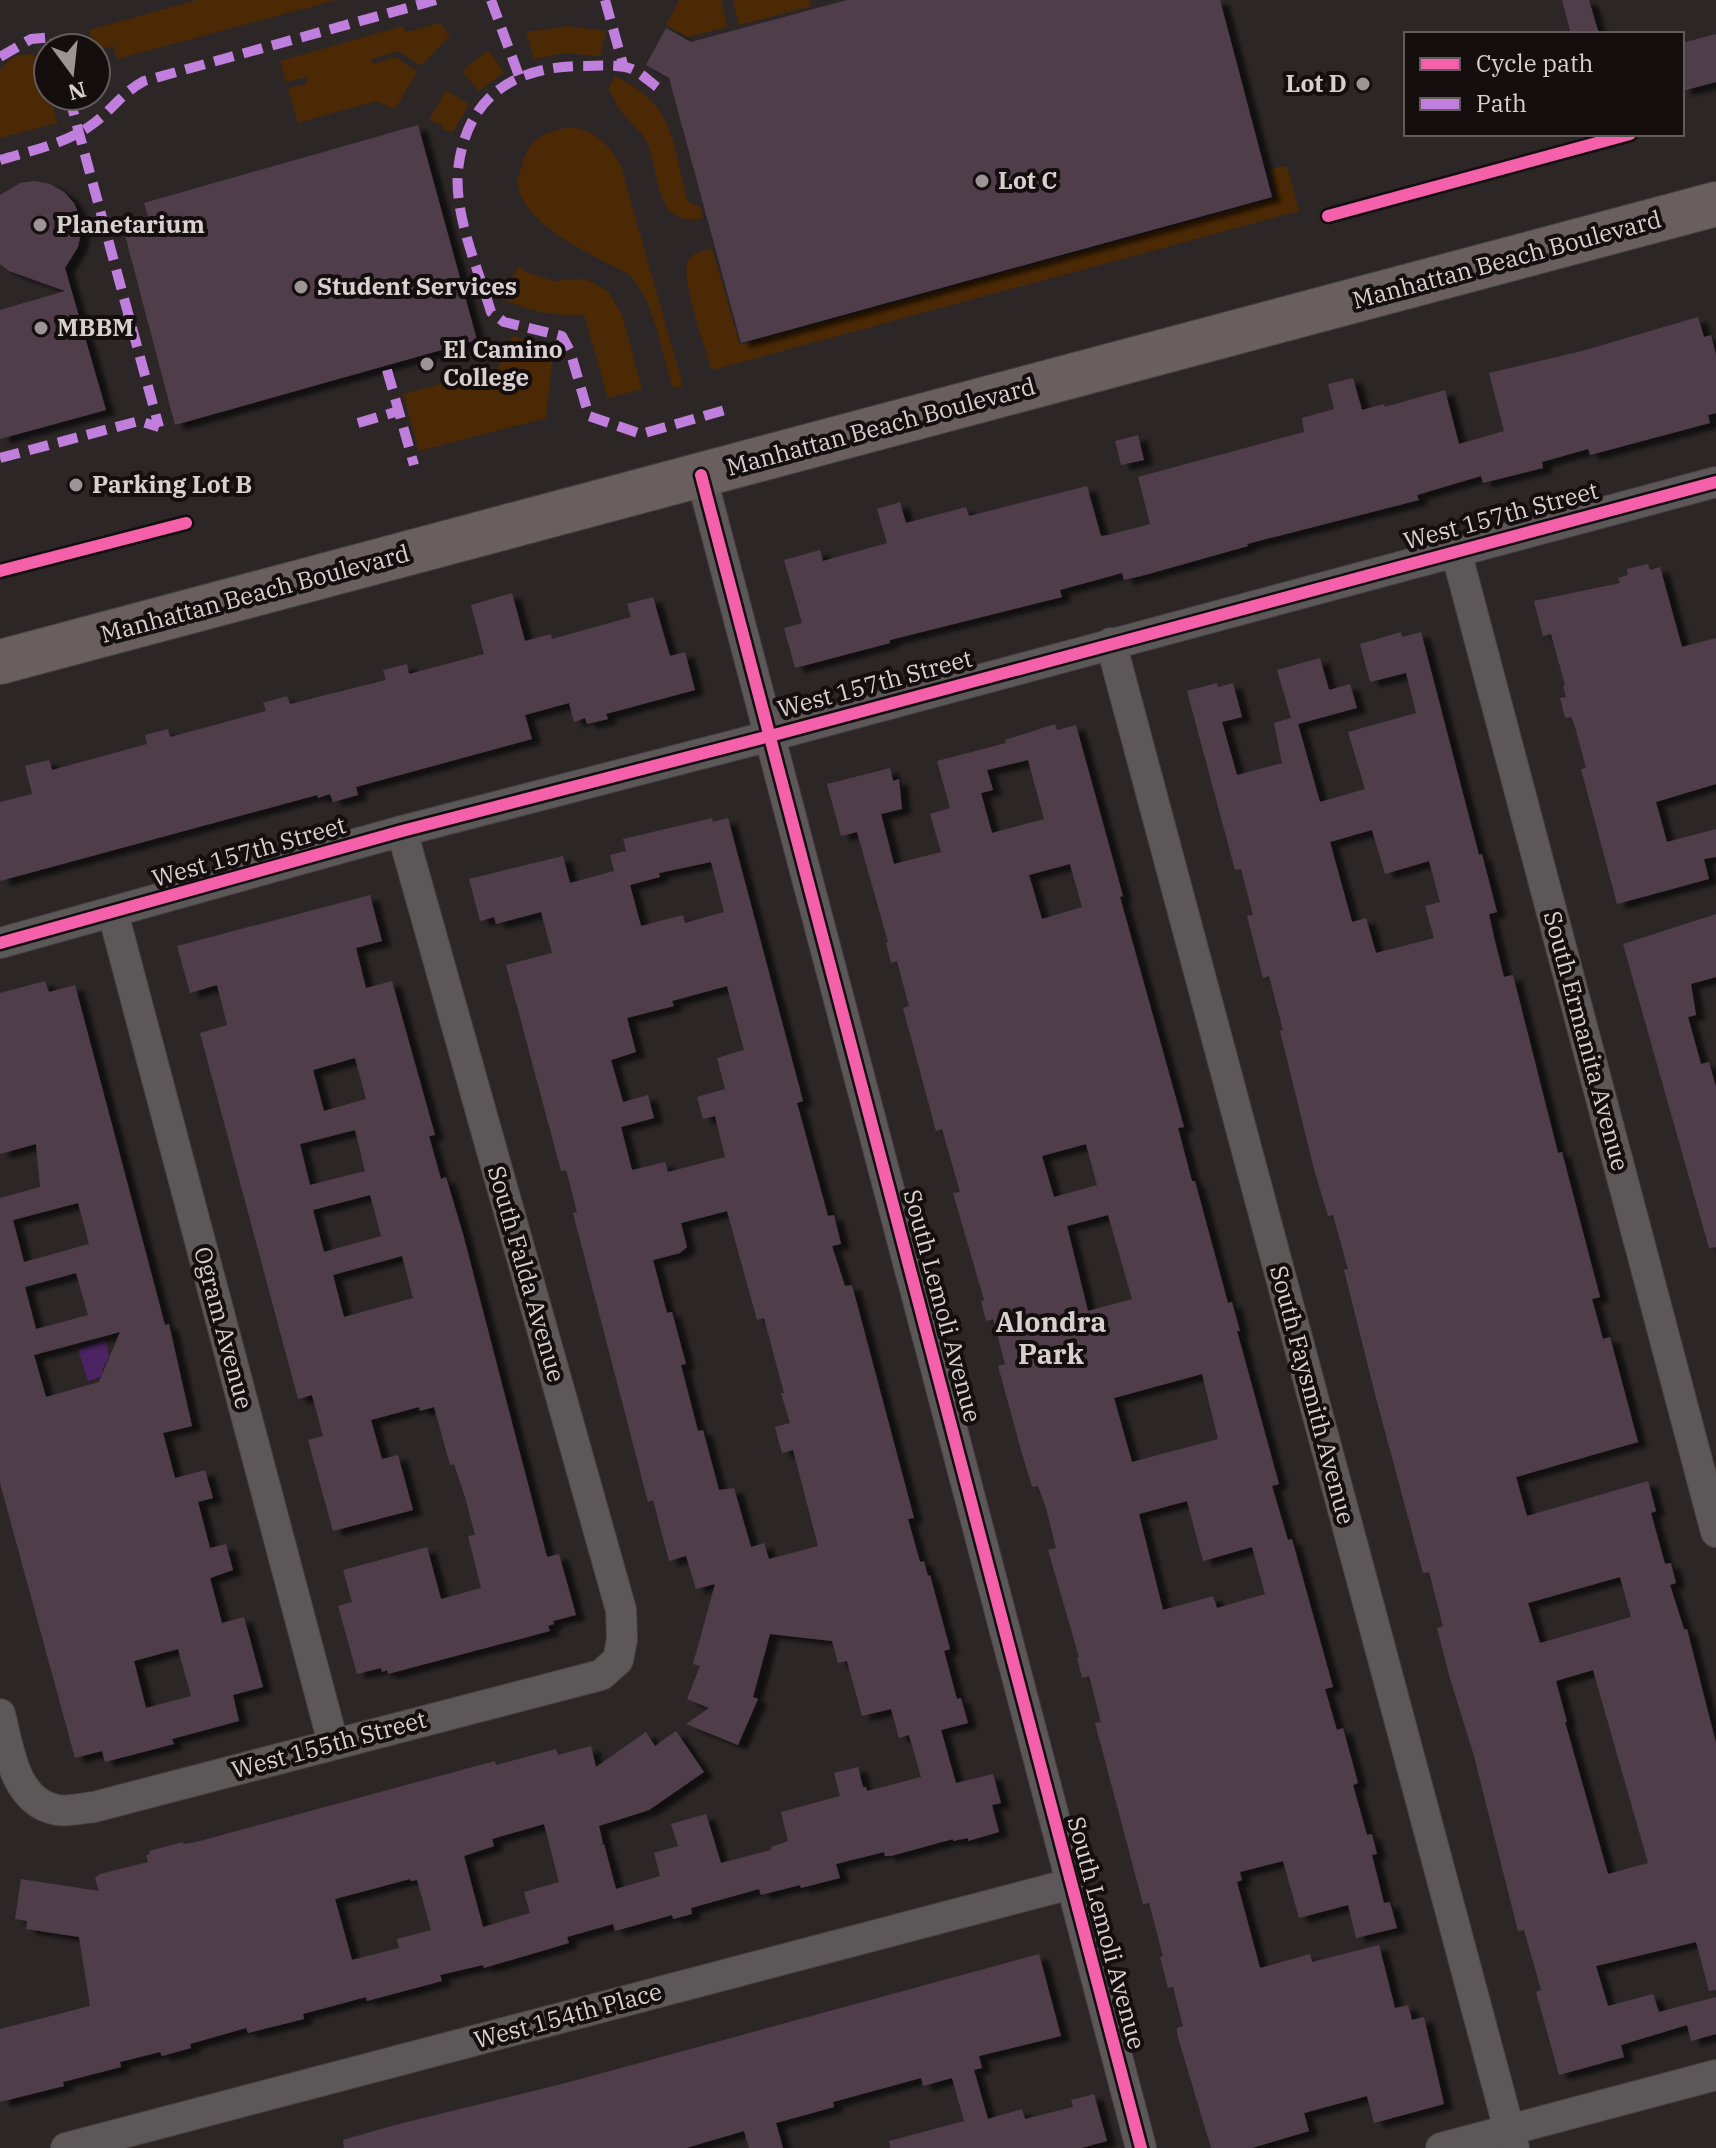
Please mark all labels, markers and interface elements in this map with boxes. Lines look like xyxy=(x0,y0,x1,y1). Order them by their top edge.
north arrow xyxy=(32,32,112,112)
legend xyxy=(1404,32,1684,136)
text: Cycle path xyxy=(1476,47,1593,79)
place label: Lot D xyxy=(1286,67,1347,99)
marker: Lot D xyxy=(1354,75,1372,93)
text: N xyxy=(65,76,89,108)
text: Path xyxy=(1476,87,1527,119)
place label: Lot C xyxy=(998,164,1057,196)
marker: Lot C xyxy=(973,172,991,190)
street label: Manhattan Beach Boulevard xyxy=(1349,202,1665,316)
place label: Planetarium xyxy=(56,208,205,240)
marker: Planetarium xyxy=(31,216,49,234)
place label: Student Services xyxy=(317,270,517,302)
marker: Student Services xyxy=(292,278,310,296)
place label: MBBM xyxy=(57,311,134,343)
marker: MBBM xyxy=(32,319,50,337)
place label: El Camino College xyxy=(443,333,563,393)
marker: El Camino College xyxy=(418,355,436,373)
street label: Manhattan Beach Boulevard xyxy=(723,369,1039,483)
place label: Parking Lot B xyxy=(92,468,252,500)
street label: West 157th Street xyxy=(1400,474,1602,556)
marker: Parking Lot B xyxy=(67,476,85,494)
street label: Manhattan Beach Boulevard xyxy=(97,536,413,650)
street label: West 157th Street xyxy=(774,642,976,724)
street label: West 157th Street xyxy=(148,808,349,894)
street label: South Ermanita Avenue xyxy=(1537,907,1637,1174)
street label: South Falda Avenue xyxy=(481,1162,573,1386)
street label: South Lemoli Avenue xyxy=(896,1186,989,1426)
street label: Ogram Avenue xyxy=(187,1243,261,1412)
street label: South Faysmith Avenue xyxy=(1263,1262,1363,1528)
district label: Alondra Park xyxy=(995,1303,1107,1372)
street label: West 155th Street xyxy=(228,1703,430,1785)
street label: South Lemoli Avenue xyxy=(1060,1813,1153,2053)
street label: West 154th Place xyxy=(470,1975,665,2055)

